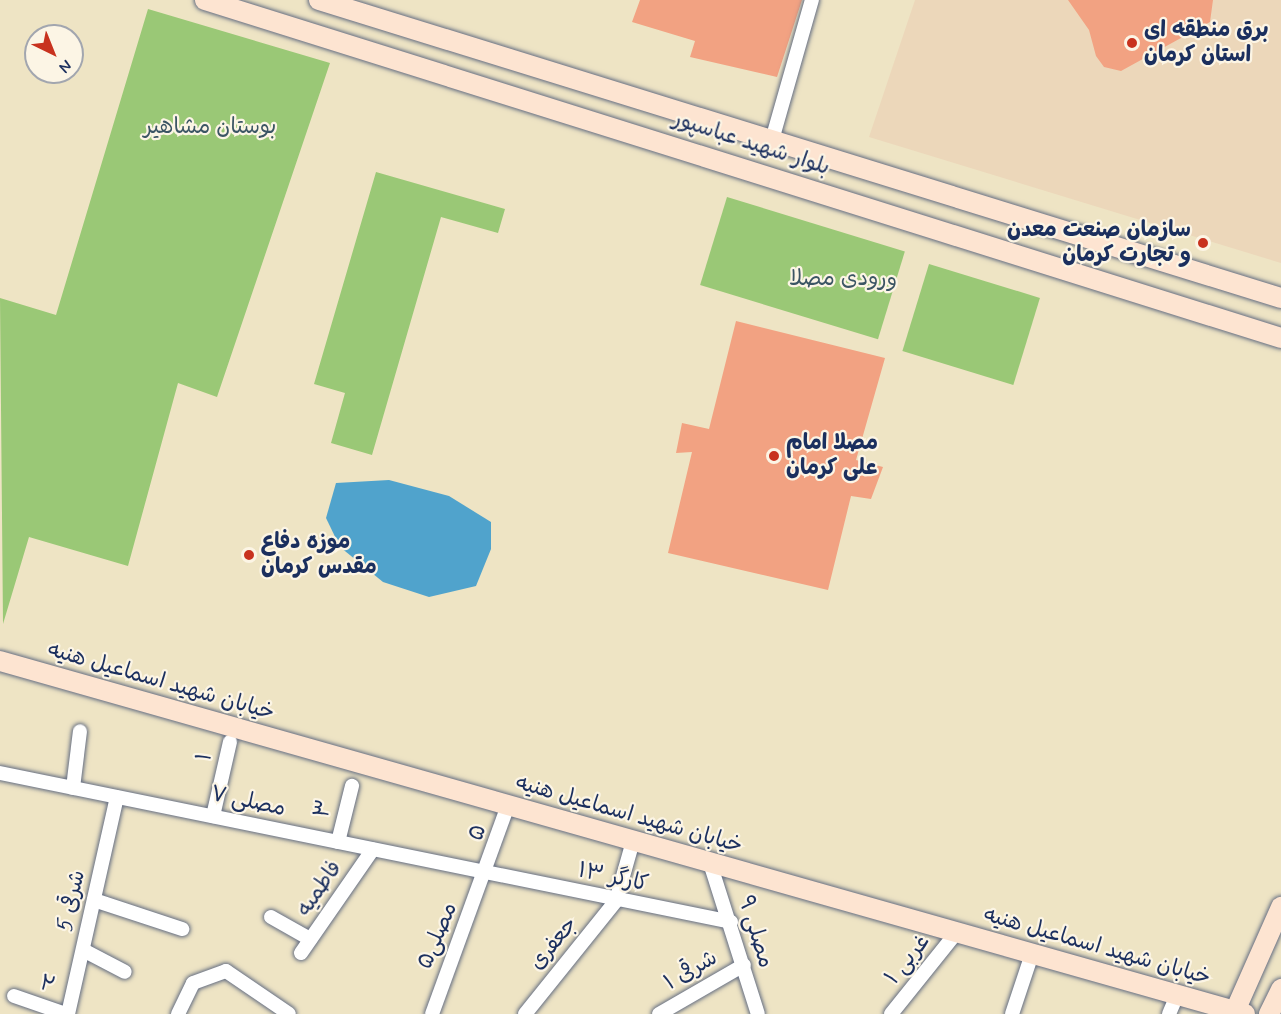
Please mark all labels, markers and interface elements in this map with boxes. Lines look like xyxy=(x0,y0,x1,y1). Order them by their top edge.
place label: برق منطقه ای استان کرمان xyxy=(1144,17,1269,68)
north arrow xyxy=(24,24,84,84)
marker: برق منطقه ای استان کرمان xyxy=(1125,36,1139,50)
text: N xyxy=(54,55,76,77)
street label: بلوار شهید عباسپور xyxy=(669,106,833,182)
park label: بوستان مشاهیر xyxy=(144,115,276,141)
place label: سازمان صنعت معدن و تجارت کرمان xyxy=(1007,217,1191,268)
marker: سازمان صنعت معدن و تجارت کرمان xyxy=(1196,236,1210,250)
park label: ورودی مصلا xyxy=(789,267,897,293)
place label: مصلا امام علی کرمان xyxy=(786,430,878,482)
marker: مصلا امام علی کرمان xyxy=(767,449,781,463)
place label: موزه دفاع مقدس کرمان xyxy=(261,529,377,580)
marker: موزه دفاع مقدس کرمان xyxy=(242,548,256,562)
street label: خیابان شهید اسماعیل هنیه xyxy=(45,637,277,727)
street label: ۱ xyxy=(191,750,219,764)
street label: خیابان شهید اسماعیل هنیه xyxy=(513,770,745,860)
street label: مصلی ۷ xyxy=(208,781,288,823)
street label: ۳ xyxy=(309,797,339,821)
street label: ۵ xyxy=(463,822,493,844)
street label: فاطمیه xyxy=(292,856,348,922)
street label: کارگر ۱۳ xyxy=(575,858,651,898)
street label: شرقی 5 xyxy=(52,868,92,934)
street label: مصلی ۹ xyxy=(732,893,778,971)
street label: مصلی۵ xyxy=(412,899,464,973)
street label: خیابان شهید اسماعیل هنیه xyxy=(981,902,1213,992)
street label: جعفری xyxy=(524,912,584,976)
street label: ۱ غربی xyxy=(880,929,936,991)
street label: ۱ شرقی xyxy=(660,945,722,997)
street label: ۲ xyxy=(36,970,58,1000)

